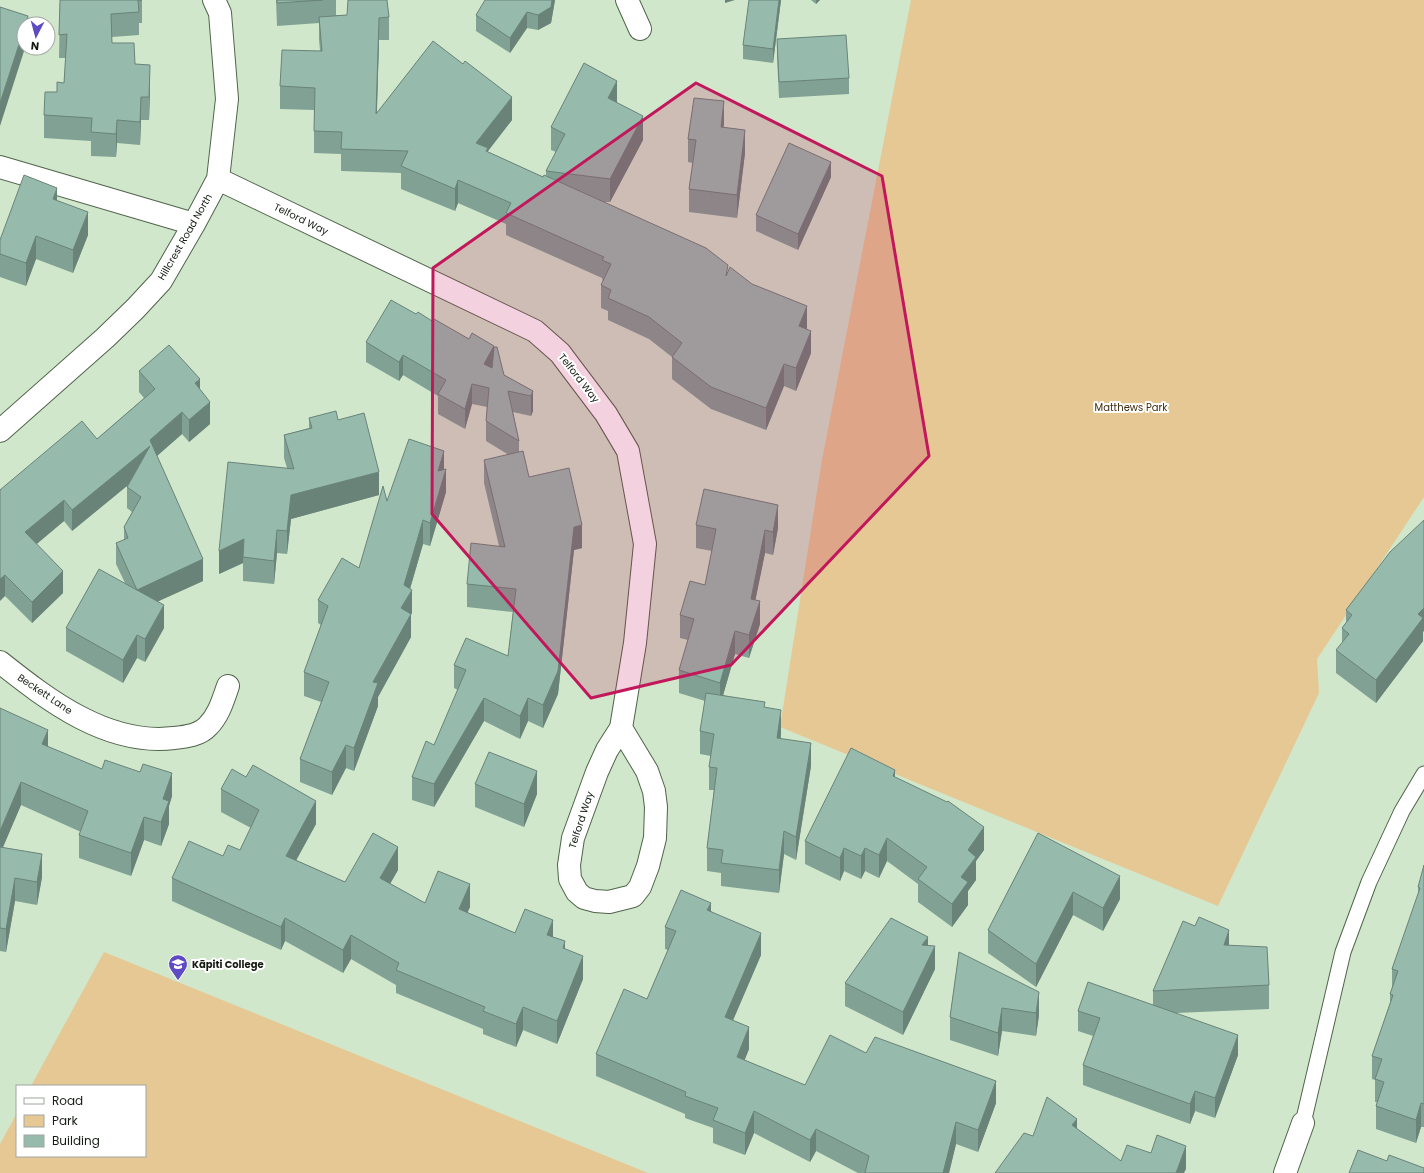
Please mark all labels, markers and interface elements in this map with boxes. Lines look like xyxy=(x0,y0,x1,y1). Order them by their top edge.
north arrow xyxy=(16,16,56,56)
text: N xyxy=(30,38,40,54)
street label: Hillcrest Road North xyxy=(154,191,216,283)
street label: Telford Way xyxy=(271,199,331,239)
street label: Telford Way xyxy=(555,350,603,406)
park label: Matthews Park xyxy=(1095,400,1168,415)
street label: Beckett Lane xyxy=(15,670,75,718)
street label: Telford Way xyxy=(565,789,597,850)
school or university icon: Kāpiti College xyxy=(167,953,189,981)
place label: Kāpiti College xyxy=(192,957,264,972)
legend xyxy=(16,1085,146,1157)
text: Road xyxy=(52,1092,83,1109)
text: Park xyxy=(52,1112,79,1129)
text: Building xyxy=(52,1132,100,1149)

